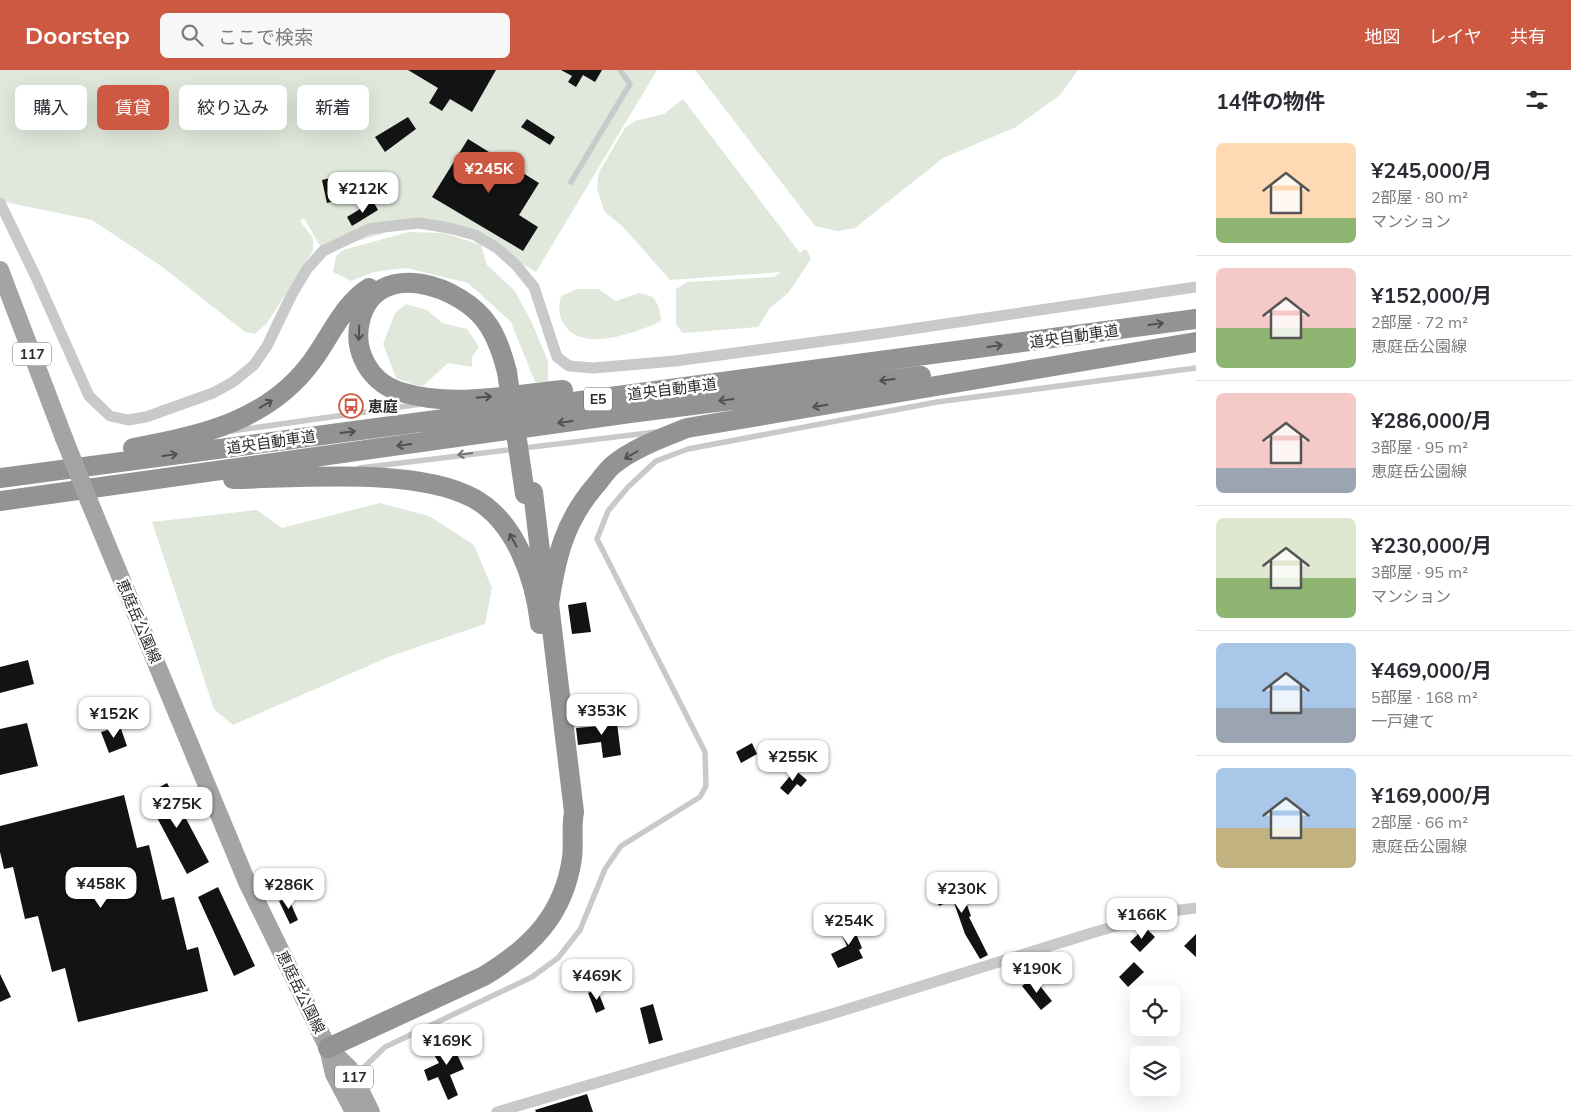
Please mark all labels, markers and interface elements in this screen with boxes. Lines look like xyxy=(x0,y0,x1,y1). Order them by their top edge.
search box xyxy=(160,13,510,58)
text: Doorstep xyxy=(25,20,130,50)
icon: search xyxy=(178,21,206,49)
text: ここで検索 xyxy=(218,25,313,49)
text: 地図 xyxy=(1365,25,1401,48)
text: レイヤ xyxy=(1429,25,1482,48)
text: 共有 xyxy=(1510,25,1546,48)
chip: 購入 xyxy=(15,85,87,130)
chip: 賃貸 xyxy=(97,85,169,130)
chip: 絞り込み xyxy=(179,85,287,130)
chip: 新着 xyxy=(297,85,369,130)
icon: filters xyxy=(1523,86,1551,114)
text: 14件の物件 xyxy=(1216,88,1325,114)
pin: ¥245K xyxy=(454,152,524,194)
text: ¥245,000/月 xyxy=(1371,157,1492,183)
text: ¥245K xyxy=(464,158,514,178)
icon: home xyxy=(1256,163,1316,223)
pin: ¥212K xyxy=(328,172,398,214)
text: ¥212K xyxy=(338,178,388,198)
text: 2部屋 · 80 m² xyxy=(1371,187,1468,207)
text: マンション xyxy=(1371,211,1451,231)
text: ¥152,000/月 xyxy=(1371,282,1492,308)
icon: home xyxy=(1256,288,1316,348)
text: 2部屋 · 72 m² xyxy=(1371,312,1468,332)
one-way arrow xyxy=(1148,319,1164,329)
street label: 道央自動車道 xyxy=(1028,320,1120,352)
one-way arrow xyxy=(354,324,364,341)
text: 恵庭岳公園線 xyxy=(1371,336,1467,356)
one-way arrow xyxy=(987,341,1003,351)
road number: 117 xyxy=(13,342,51,366)
street label: 道央自動車道 xyxy=(626,374,718,404)
one-way arrow xyxy=(879,375,895,385)
road number: E5 xyxy=(584,388,612,410)
one-way arrow xyxy=(476,392,492,402)
bus stop icon: 恵庭 xyxy=(338,393,364,419)
one-way arrow xyxy=(718,395,734,405)
place label: 恵庭 xyxy=(368,397,398,416)
one-way arrow xyxy=(259,399,273,409)
one-way arrow xyxy=(812,401,828,411)
text: ¥286,000/月 xyxy=(1371,407,1492,433)
icon: home xyxy=(1256,413,1316,473)
one-way arrow xyxy=(557,417,573,427)
street label: 道央自動車道 xyxy=(225,426,317,458)
one-way arrow xyxy=(340,427,356,437)
text: 3部屋 · 95 m² xyxy=(1371,437,1468,457)
one-way arrow xyxy=(396,440,412,450)
one-way arrow xyxy=(458,449,474,459)
one-way arrow xyxy=(161,450,177,460)
one-way arrow xyxy=(624,450,638,460)
text: 恵庭岳公園線 xyxy=(1371,461,1467,481)
text: ¥230,000/月 xyxy=(1371,532,1492,558)
one-way arrow xyxy=(508,533,517,548)
icon: home xyxy=(1256,538,1316,598)
text: 3部屋 · 95 m² xyxy=(1371,562,1468,582)
street label: 恵庭岳公園線 xyxy=(113,576,165,666)
text: マンション xyxy=(1371,586,1451,606)
text: ¥469,000/月 xyxy=(1371,657,1492,683)
icon: home xyxy=(1256,663,1316,723)
text: 5部屋 · 168 m² xyxy=(1371,687,1478,707)
pin: ¥353K xyxy=(567,694,637,736)
pin: ¥152K xyxy=(79,696,149,739)
text: ¥353K xyxy=(577,700,627,720)
text: ¥152K xyxy=(89,703,139,723)
text: 一戸建て xyxy=(1371,711,1435,731)
pin: ¥255K xyxy=(758,740,828,782)
text: ¥255K xyxy=(768,746,818,766)
text: ¥169,000/月 xyxy=(1371,782,1492,808)
pin: ¥275K xyxy=(142,786,212,829)
icon: home xyxy=(1256,788,1316,848)
text: ¥275K xyxy=(152,793,202,813)
text: 2部屋 · 66 m² xyxy=(1371,812,1468,832)
text: 恵庭岳公園線 xyxy=(1371,836,1467,856)
pin: ¥458K xyxy=(66,866,136,909)
pin: ¥286K xyxy=(254,868,324,910)
pin: ¥230K xyxy=(927,872,997,914)
text: ¥458K xyxy=(76,873,126,893)
text: ¥286K xyxy=(264,874,314,894)
text: ¥230K xyxy=(937,878,987,898)
pin: ¥166K xyxy=(1107,898,1177,940)
pin: ¥254K xyxy=(814,904,884,946)
text: ¥166K xyxy=(1117,904,1167,924)
text: ¥254K xyxy=(824,910,874,930)
street label: 恵庭岳公園線 xyxy=(273,947,329,1037)
pin: ¥190K xyxy=(1002,952,1072,994)
pin: ¥469K xyxy=(562,958,632,1001)
text: ¥190K xyxy=(1012,958,1062,978)
text: ¥469K xyxy=(572,965,622,985)
map controls xyxy=(1130,986,1180,1096)
button: locate xyxy=(1130,986,1180,1036)
pin: ¥169K xyxy=(412,1024,482,1066)
text: ¥169K xyxy=(422,1030,472,1050)
button: layers xyxy=(1130,1046,1180,1096)
road number: 117 xyxy=(335,1066,373,1089)

